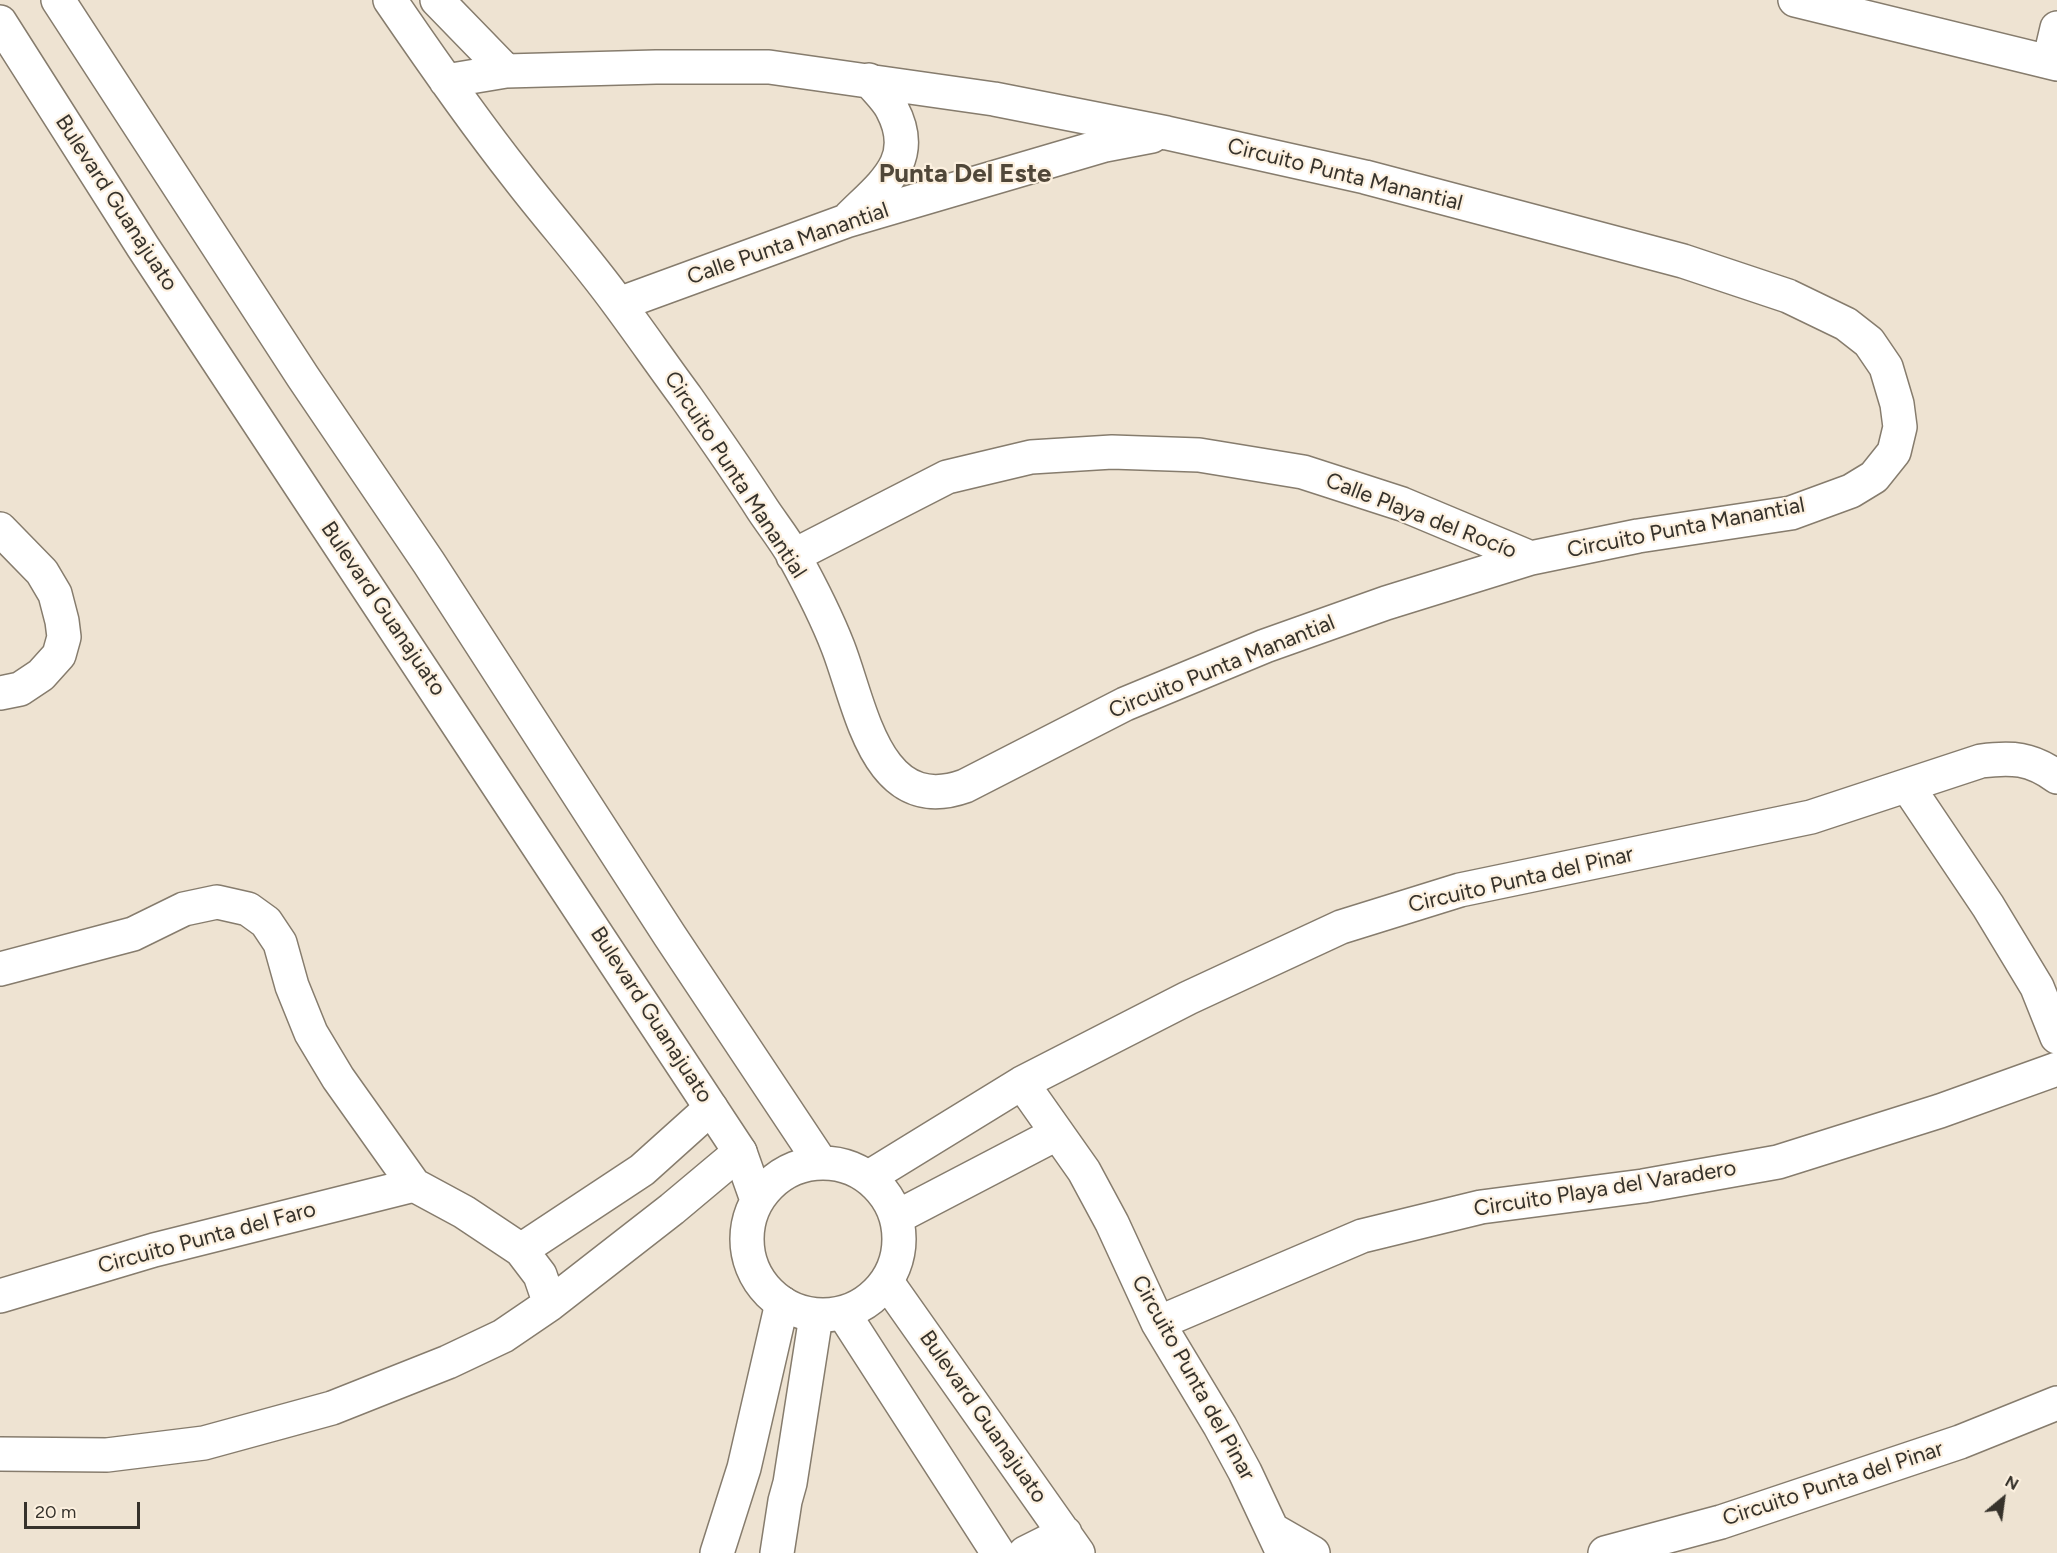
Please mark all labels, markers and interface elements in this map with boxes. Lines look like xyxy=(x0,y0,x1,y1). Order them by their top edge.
street label: Bulevard Guanajuato xyxy=(49,110,183,296)
street label: Circuito Punta Manantial xyxy=(1225,133,1465,217)
district label: Punta Del Este xyxy=(879,158,1051,190)
street label: Calle Punta Manantial xyxy=(684,197,892,291)
street label: Circuito Punta Manantial xyxy=(658,367,812,583)
street label: Calle Playa del Rocío xyxy=(1322,467,1520,565)
street label: Circuito Punta Manantial xyxy=(1565,492,1807,564)
street label: Bulevard Guanajuato xyxy=(315,517,451,701)
street label: Circuito Punta Manantial xyxy=(1105,610,1339,724)
street label: Circuito Punta del Pinar xyxy=(1406,841,1636,919)
street label: Bulevard Guanajuato xyxy=(584,922,718,1108)
street label: Circuito Playa del Varadero xyxy=(1472,1155,1738,1223)
street label: Circuito Punta del Faro xyxy=(95,1196,319,1280)
street label: Circuito Punta del Pinar xyxy=(1126,1271,1260,1485)
street label: Bulevard Guanajuato xyxy=(914,1326,1052,1508)
street label: Circuito Punta del Pinar xyxy=(1719,1436,1947,1532)
north arrow xyxy=(1973,1469,2033,1529)
text: N xyxy=(2002,1472,2022,1494)
scale bar xyxy=(27,1490,142,1528)
text: 20 m xyxy=(35,1501,76,1523)

